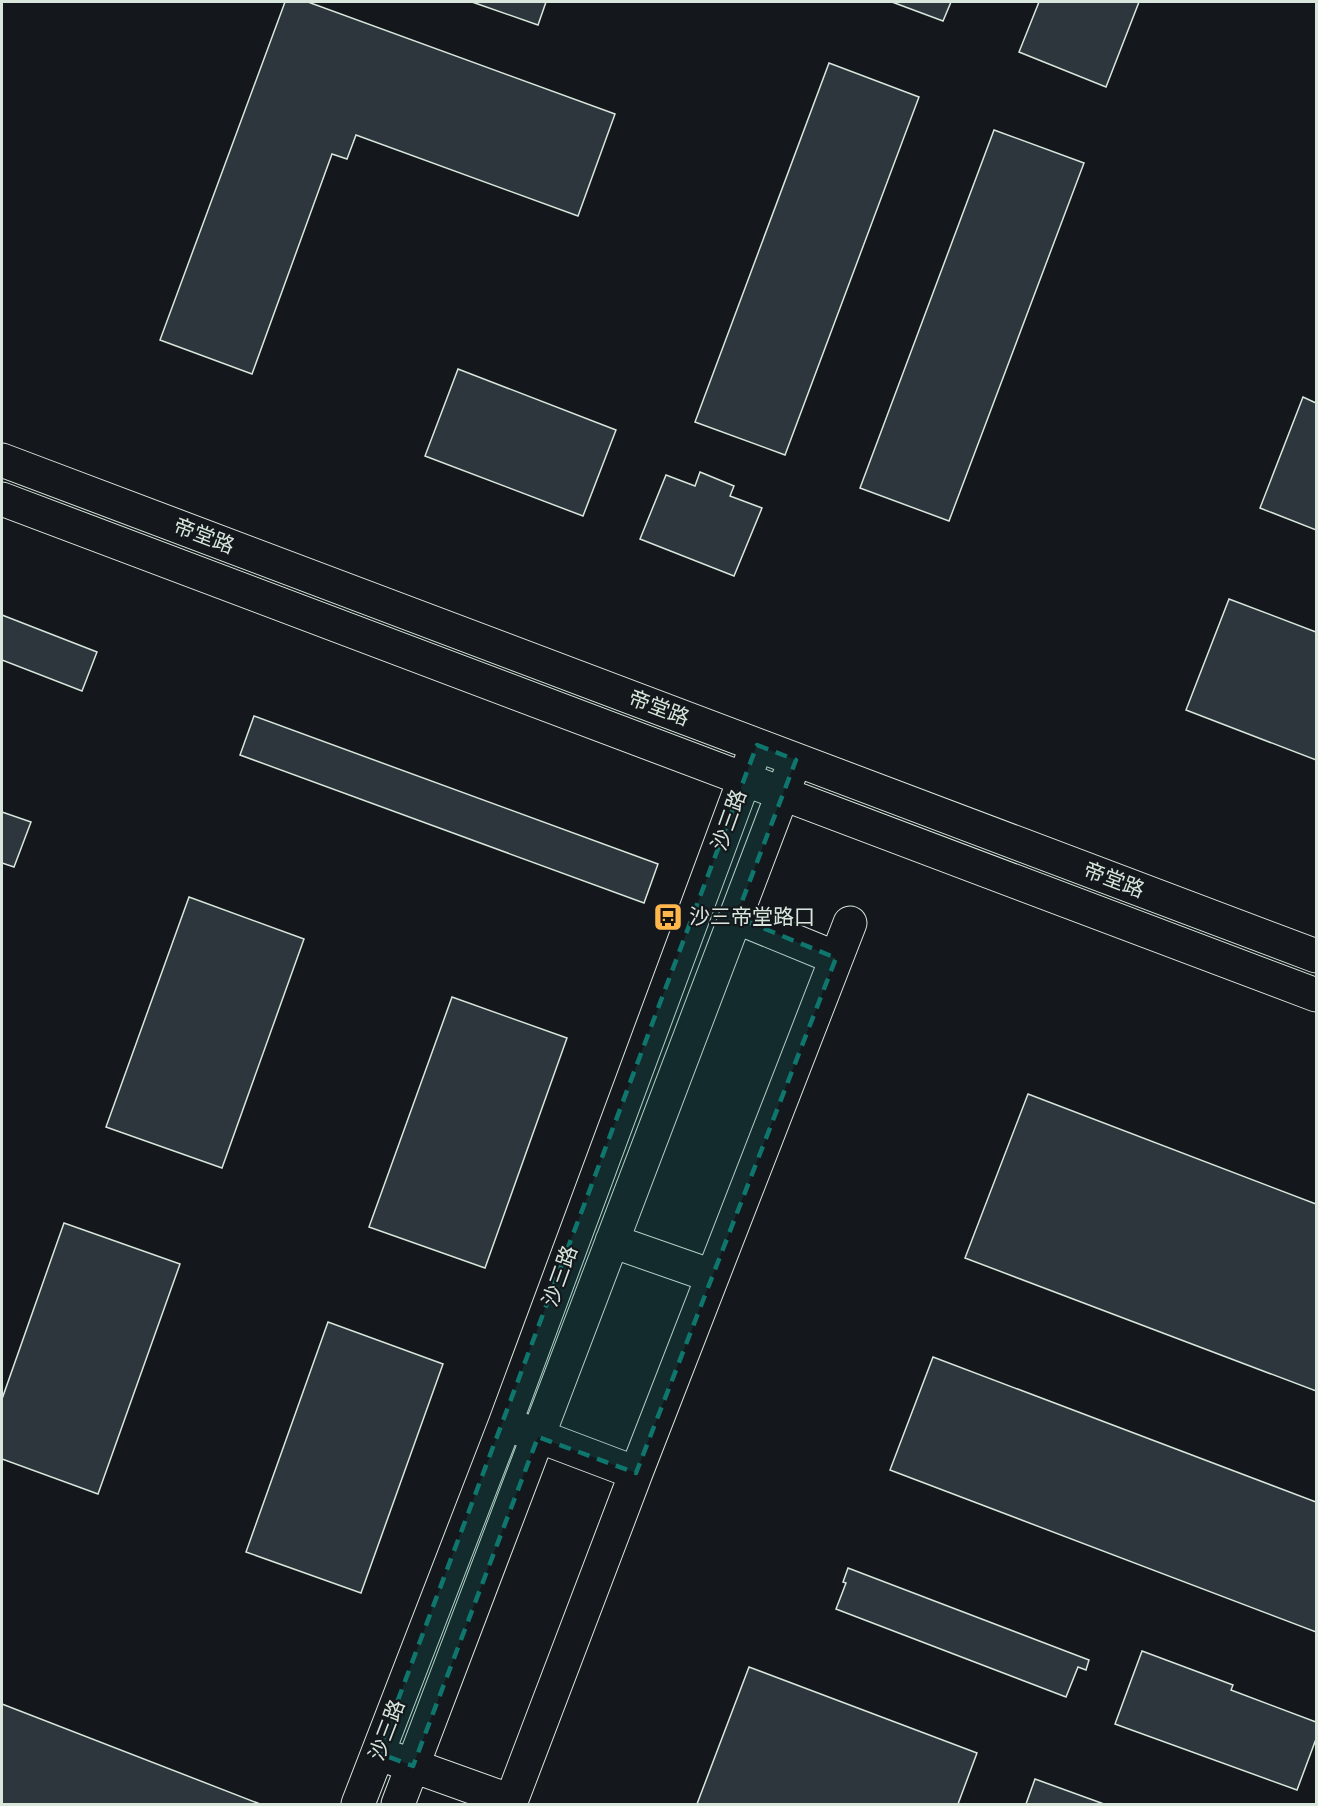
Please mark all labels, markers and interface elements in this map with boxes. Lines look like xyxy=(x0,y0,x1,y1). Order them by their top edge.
street label: 帝堂路 xyxy=(170,513,238,559)
street label: 帝堂路 xyxy=(625,685,693,731)
street label: 沙三路 xyxy=(706,786,752,854)
street label: 帝堂路 xyxy=(1080,857,1148,903)
bus stop icon: 沙三帝堂路口 xyxy=(652,901,684,933)
place label: 沙三帝堂路口 xyxy=(689,904,815,930)
street label: 沙三路 xyxy=(537,1242,583,1310)
street label: 沙三路 xyxy=(364,1696,410,1764)

